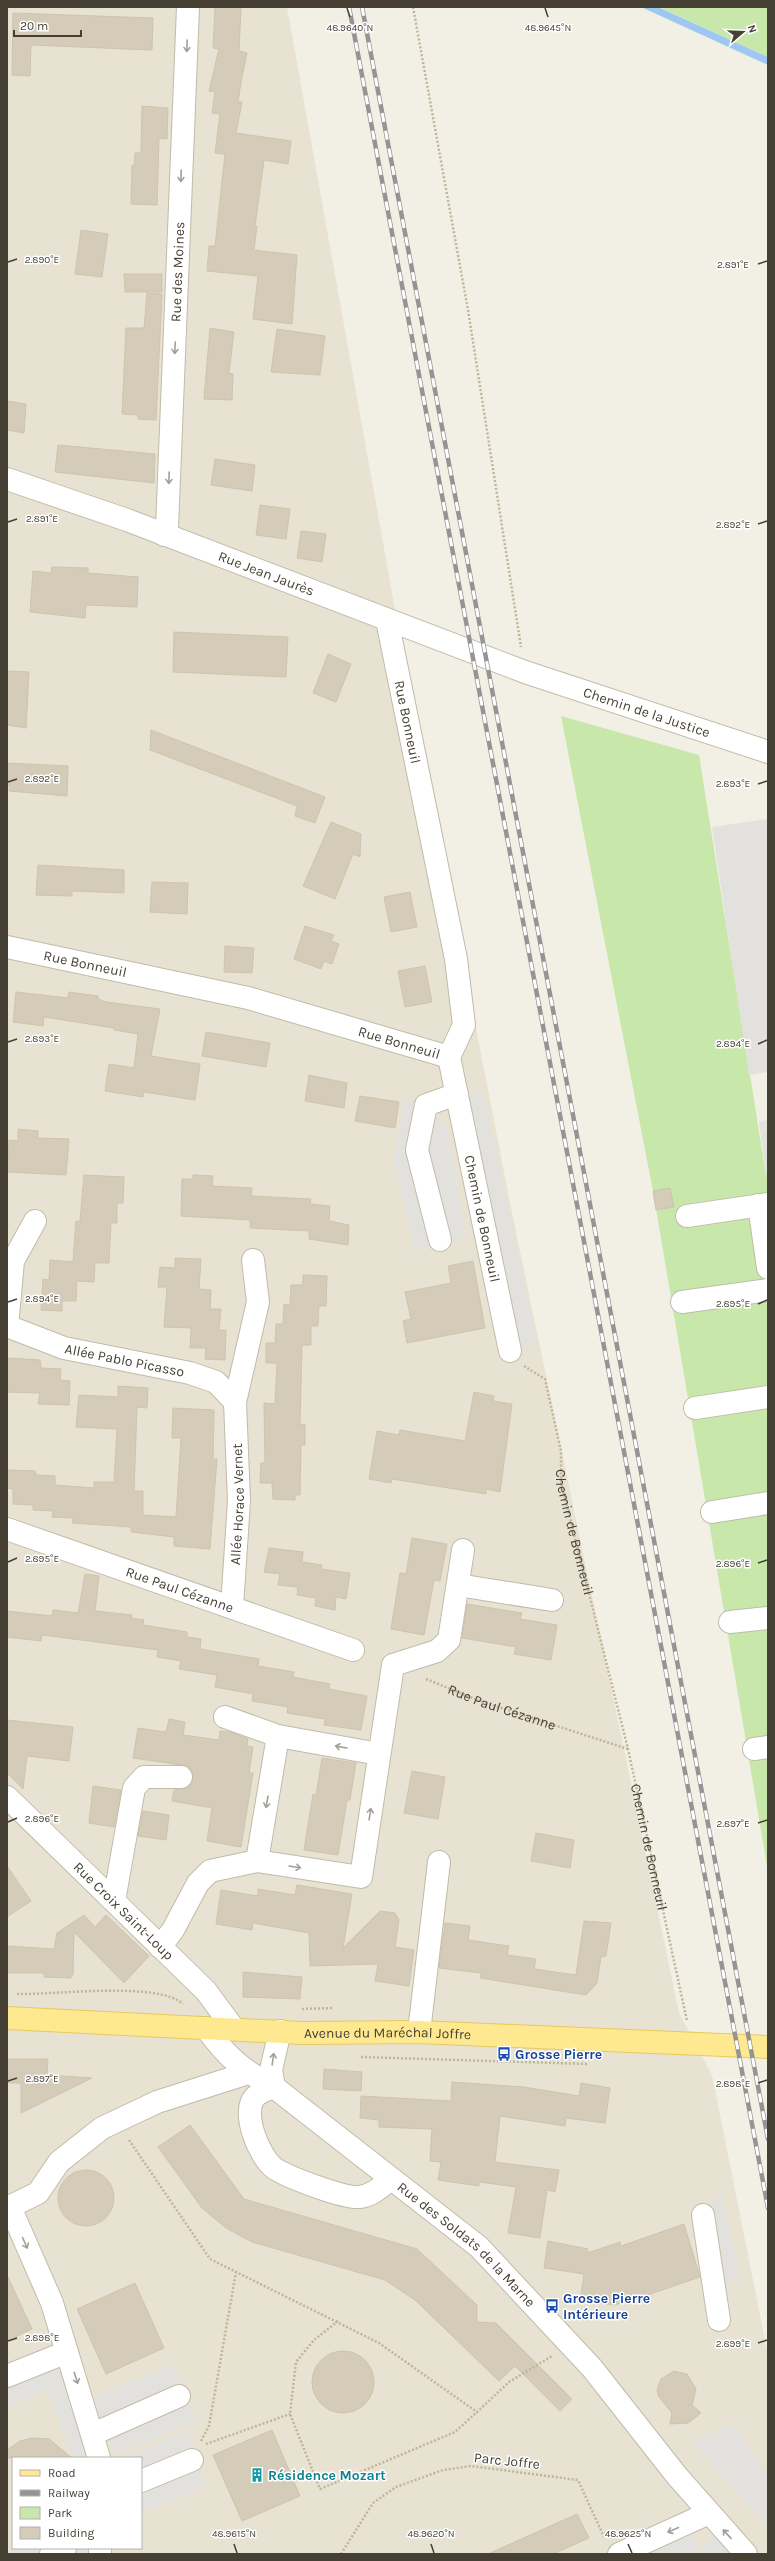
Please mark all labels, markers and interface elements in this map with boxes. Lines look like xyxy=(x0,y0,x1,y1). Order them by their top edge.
scale bar xyxy=(14,12,81,38)
north arrow xyxy=(723,12,763,52)
text: 20 m xyxy=(20,19,48,33)
text: 48.9640°N xyxy=(327,22,373,34)
text: 48.9645°N xyxy=(525,22,571,34)
text: N xyxy=(745,23,759,35)
one-way arrow xyxy=(183,39,190,52)
one-way arrow xyxy=(178,169,185,182)
street label: Rue des Moines xyxy=(167,221,188,322)
text: 2.890°E xyxy=(25,254,59,266)
text: 2.891°E xyxy=(717,259,749,271)
one-way arrow xyxy=(171,341,178,354)
one-way arrow xyxy=(166,471,173,484)
text: 2.891°E xyxy=(26,513,58,525)
text: 2.892°E xyxy=(716,519,750,531)
street label: Rue Jean Jaurès xyxy=(216,547,317,599)
street label: Rue Bonneuil xyxy=(391,679,425,765)
street label: Chemin de la Justice xyxy=(581,683,712,741)
text: 2.892°E xyxy=(25,773,59,785)
text: 2.893°E xyxy=(716,778,750,790)
street label: Rue Bonneuil xyxy=(42,946,128,981)
street label: Rue Bonneuil xyxy=(356,1022,442,1062)
text: 2.893°E xyxy=(25,1033,59,1045)
text: 2.894°E xyxy=(716,1038,750,1050)
street label: Chemin de Bonneuil xyxy=(461,1154,504,1284)
text: 2.894°E xyxy=(25,1293,59,1305)
text: 2.895°E xyxy=(716,1298,750,1310)
street label: Allée Pablo Picasso xyxy=(63,1340,186,1380)
street label: Allée Horace Vernet xyxy=(226,1443,248,1566)
street label: Chemin de Bonneuil xyxy=(553,1469,598,1597)
text: 2.895°E xyxy=(25,1553,59,1565)
text: 2.896°E xyxy=(716,1558,750,1570)
street label: Rue Paul Cézanne xyxy=(124,1563,236,1616)
street label: Rue Paul Cézanne xyxy=(445,1680,558,1734)
one-way arrow xyxy=(335,1743,348,1751)
street label: Chemin de Bonneuil xyxy=(627,1782,671,1912)
one-way arrow xyxy=(263,1795,271,1808)
one-way arrow xyxy=(366,1808,374,1821)
text: 2.896°E xyxy=(25,1813,59,1825)
text: 2.897°E xyxy=(716,1818,750,1830)
street label: Rue Croix Saint-Loup xyxy=(70,1858,177,1963)
one-way arrow xyxy=(288,1863,301,1871)
street label: Avenue du Maréchal Joffre xyxy=(304,2023,472,2043)
bus stop icon: Grosse Pierre xyxy=(496,2046,512,2062)
place label: Grosse Pierre xyxy=(515,2046,602,2063)
one-way arrow xyxy=(269,2053,277,2066)
text: 2.897°E xyxy=(25,2073,59,2085)
text: 2.898°E xyxy=(716,2078,750,2090)
street label: Rue des Soldats de la Marne xyxy=(394,2178,539,2310)
one-way arrow xyxy=(22,2236,29,2248)
place label: Grosse Pierre Intérieure xyxy=(563,2290,650,2323)
bus stop icon: Grosse Pierre Intérieure xyxy=(544,2298,560,2314)
text: 2.898°E xyxy=(25,2332,59,2344)
text: 2.899°E xyxy=(716,2338,750,2350)
one-way arrow xyxy=(72,2371,80,2383)
street label: Parc Joffre xyxy=(473,2449,541,2473)
legend xyxy=(12,2457,142,2549)
text: Road xyxy=(48,2466,76,2480)
building icon: Résidence Mozart xyxy=(249,2467,265,2483)
place label: Résidence Mozart xyxy=(268,2467,386,2484)
text: Railway xyxy=(48,2486,90,2500)
text: Park xyxy=(48,2506,73,2520)
text: Building xyxy=(48,2526,95,2540)
one-way arrow xyxy=(668,2526,680,2534)
text: 48.9615°N xyxy=(212,2528,256,2540)
text: 48.9620°N xyxy=(407,2528,455,2540)
text: 48.9625°N xyxy=(605,2528,651,2540)
one-way arrow xyxy=(723,2528,732,2539)

